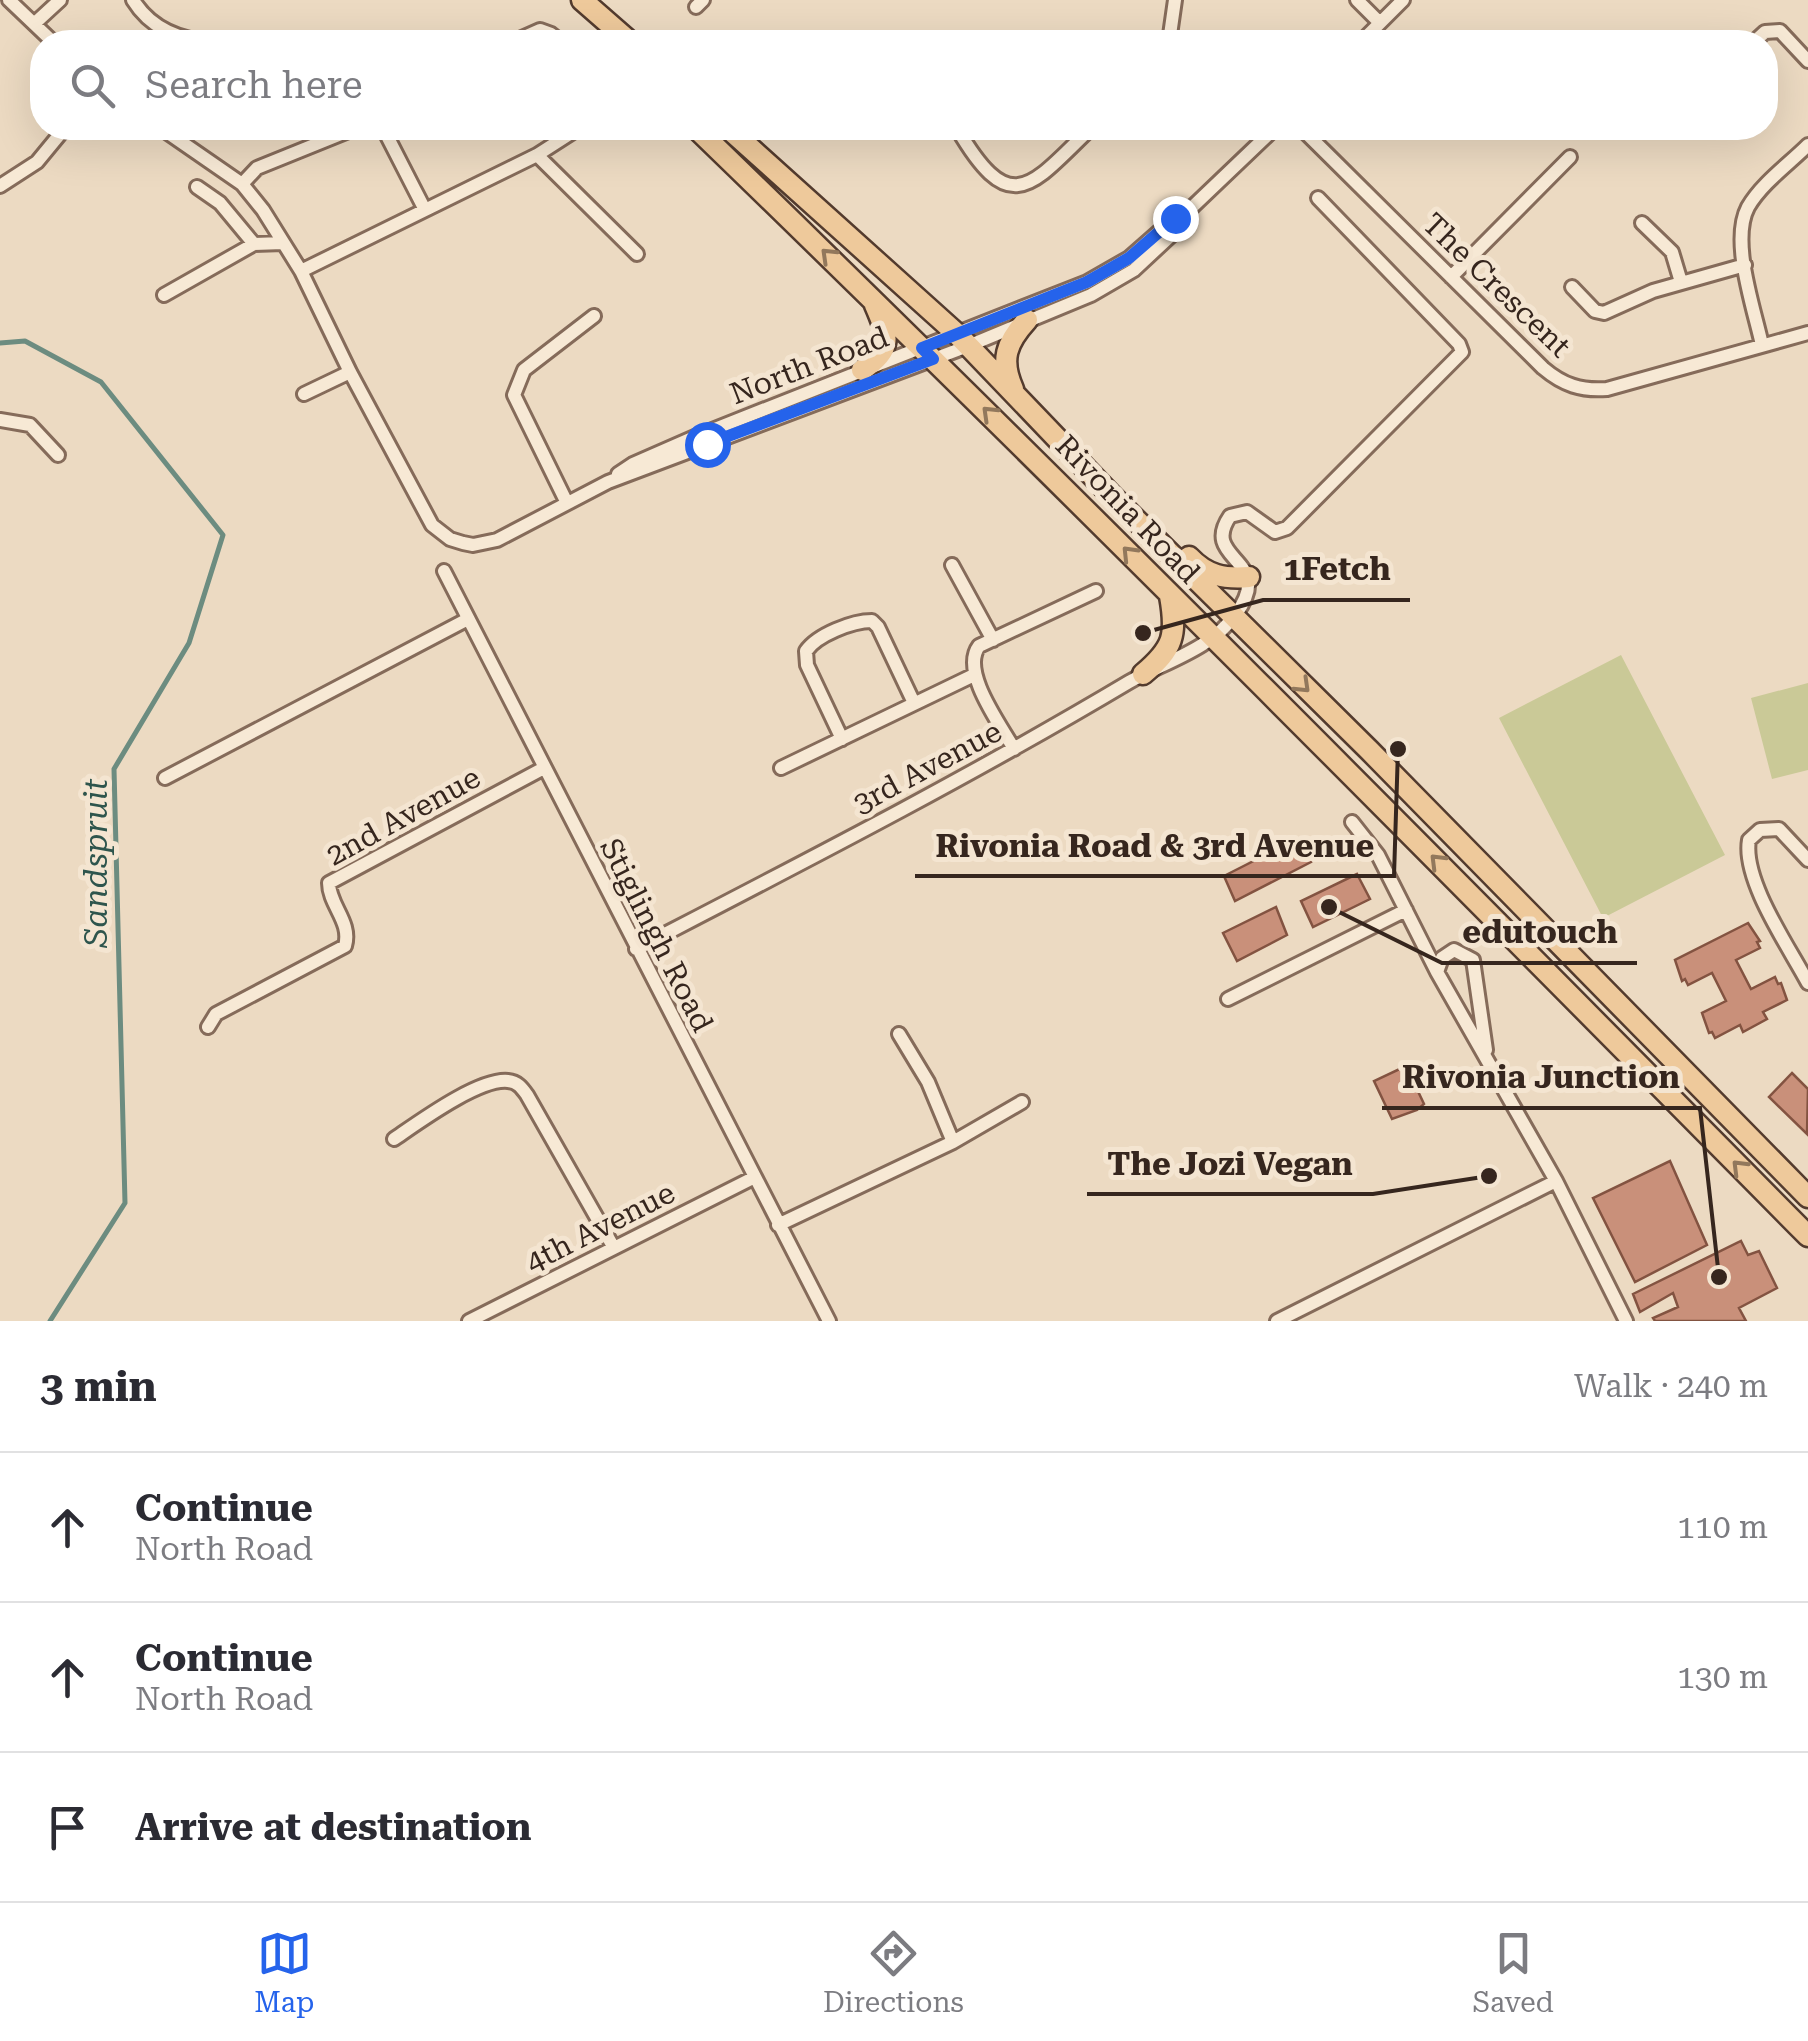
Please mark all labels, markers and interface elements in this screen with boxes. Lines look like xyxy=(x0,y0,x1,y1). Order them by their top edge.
search box xyxy=(30,30,1778,140)
icon: search xyxy=(65,58,120,113)
text: Search here xyxy=(145,63,363,107)
route end xyxy=(1153,196,1199,242)
street label: The Crescent xyxy=(1416,206,1578,364)
one-way arrow xyxy=(822,249,840,267)
street label: North Road xyxy=(725,319,893,411)
one-way arrow xyxy=(983,407,1001,425)
route start xyxy=(685,422,731,468)
street label: Rivonia Road xyxy=(1049,428,1207,590)
callout: 1Fetch xyxy=(1263,538,1410,600)
one-way arrow xyxy=(1123,546,1141,565)
text: 1Fetch xyxy=(1283,550,1391,588)
one-way arrow xyxy=(1292,674,1310,692)
street label: 3rd Avenue xyxy=(847,713,1007,821)
street label: 2nd Avenue xyxy=(320,759,486,873)
water label: Sandspruit xyxy=(77,779,115,948)
callout: Rivonia Road & 3rd Avenue xyxy=(915,814,1394,876)
text: Rivonia Road & 3rd Avenue xyxy=(936,827,1374,865)
street label: Stiglingh Road xyxy=(593,832,721,1038)
one-way arrow xyxy=(1431,855,1449,873)
callout: edutouch xyxy=(1442,901,1637,963)
text: edutouch xyxy=(1462,913,1618,951)
callout: Rivonia Junction xyxy=(1382,1046,1700,1108)
text: Rivonia Junction xyxy=(1402,1058,1680,1096)
callout: The Jozi Vegan xyxy=(1087,1132,1373,1194)
text: The Jozi Vegan xyxy=(1107,1145,1353,1183)
one-way arrow xyxy=(1733,1160,1751,1178)
street label: 4th Avenue xyxy=(520,1175,680,1279)
text: 3 min xyxy=(40,1362,157,1411)
text: Walk · 240 m xyxy=(1574,1367,1768,1405)
text: Continue xyxy=(135,1486,313,1530)
icon: ahead xyxy=(40,1500,95,1555)
text: 110 m xyxy=(1677,1508,1768,1546)
text: North Road xyxy=(135,1530,313,1568)
text: Continue xyxy=(135,1636,313,1680)
icon: ahead xyxy=(40,1650,95,1705)
text: 130 m xyxy=(1677,1658,1768,1696)
text: North Road xyxy=(135,1680,313,1718)
icon: arrive xyxy=(40,1800,95,1855)
text: Arrive at destination xyxy=(135,1805,531,1849)
tab: Map xyxy=(254,1926,314,2019)
tab: Directions xyxy=(823,1926,964,2019)
tab: Saved xyxy=(1472,1926,1554,2019)

